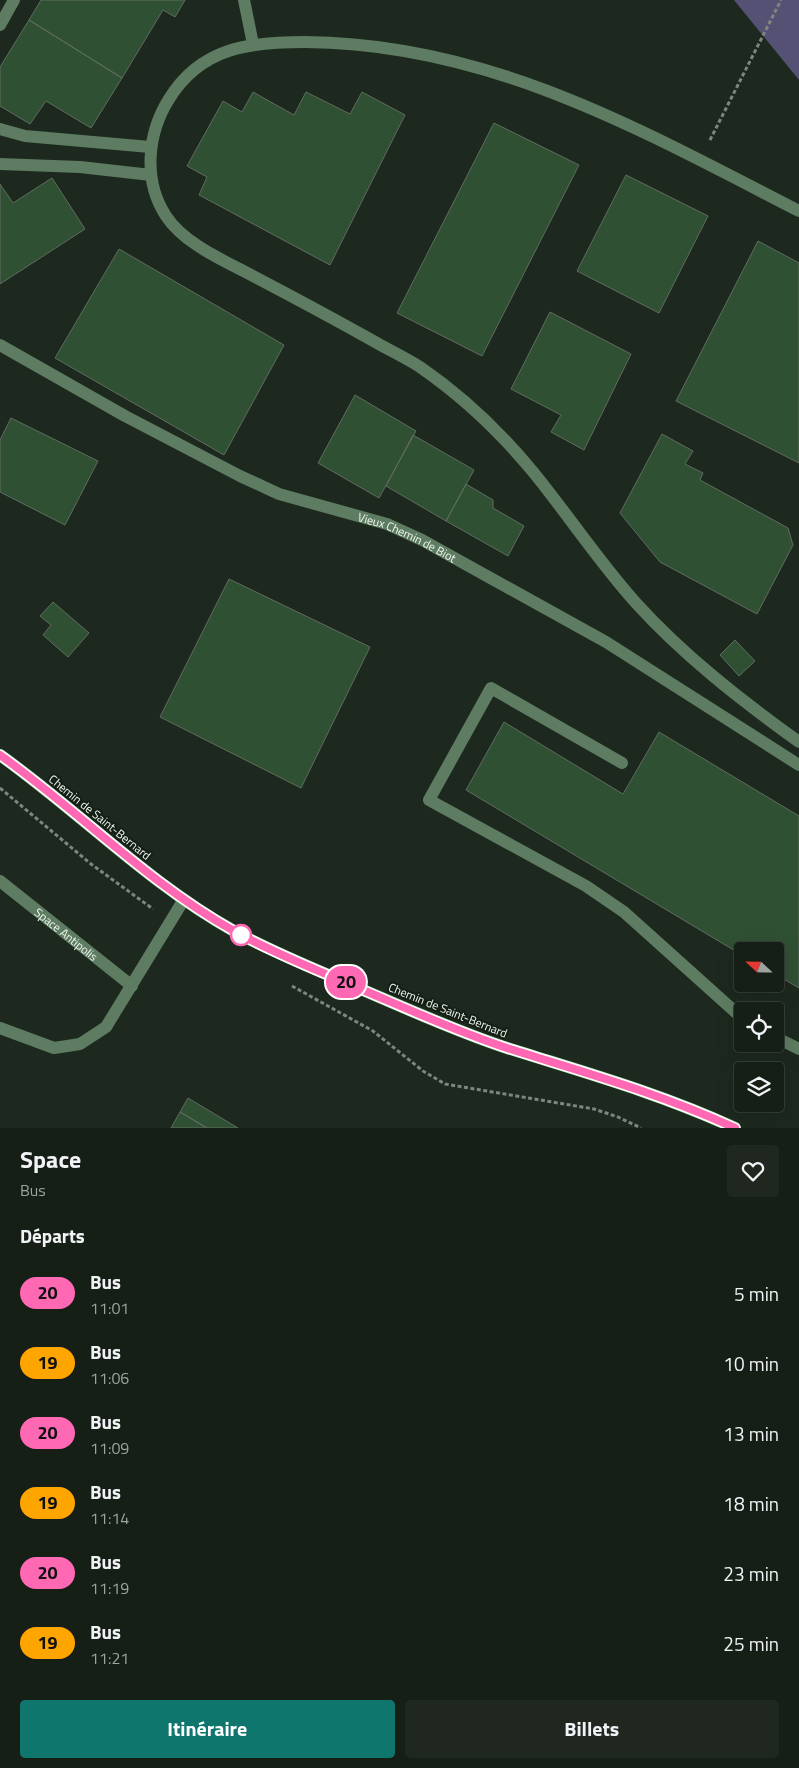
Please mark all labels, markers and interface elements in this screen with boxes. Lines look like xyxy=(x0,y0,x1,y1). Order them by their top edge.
street label: Vieux Chemin de Biot xyxy=(356,507,461,567)
street label: Chemin de Saint-Bernard xyxy=(45,770,155,864)
street label: Space Antipolis xyxy=(31,903,103,966)
unlabelled marker xyxy=(230,924,252,946)
north arrow xyxy=(734,942,784,992)
map controls xyxy=(734,942,784,1112)
line badge: 20 xyxy=(324,966,368,998)
text: 20 xyxy=(336,968,356,995)
street label: Chemin de Saint-Bernard xyxy=(386,977,510,1043)
button: locate xyxy=(734,1002,784,1052)
button: layers xyxy=(734,1062,784,1112)
text: Space xyxy=(20,1141,81,1177)
button: heart xyxy=(727,1145,779,1197)
text: Bus xyxy=(20,1178,46,1202)
text: Départs xyxy=(20,1221,85,1250)
text: Bus xyxy=(90,1267,121,1296)
text: 20 xyxy=(37,1279,58,1306)
text: 5 min xyxy=(734,1279,779,1308)
text: 11:01 xyxy=(90,1296,129,1320)
text: Bus xyxy=(90,1337,121,1366)
text: 19 xyxy=(37,1349,58,1376)
text: 10 min xyxy=(723,1349,779,1378)
text: 11:06 xyxy=(90,1366,129,1390)
text: Bus xyxy=(90,1407,121,1436)
text: 20 xyxy=(37,1419,58,1446)
text: 13 min xyxy=(723,1419,779,1448)
text: 11:09 xyxy=(90,1436,129,1460)
text: Bus xyxy=(90,1477,121,1506)
text: 19 xyxy=(37,1489,58,1516)
text: 18 min xyxy=(723,1489,779,1518)
text: 11:14 xyxy=(90,1506,129,1530)
text: Bus xyxy=(90,1547,121,1576)
text: 20 xyxy=(37,1559,58,1586)
text: 23 min xyxy=(723,1559,779,1588)
text: 11:19 xyxy=(90,1576,129,1600)
text: Bus xyxy=(90,1617,121,1646)
text: 19 xyxy=(37,1629,58,1656)
text: 25 min xyxy=(723,1629,779,1658)
text: 11:21 xyxy=(90,1646,129,1670)
button: Itinéraire xyxy=(20,1700,395,1758)
button: Billets xyxy=(405,1700,779,1758)

